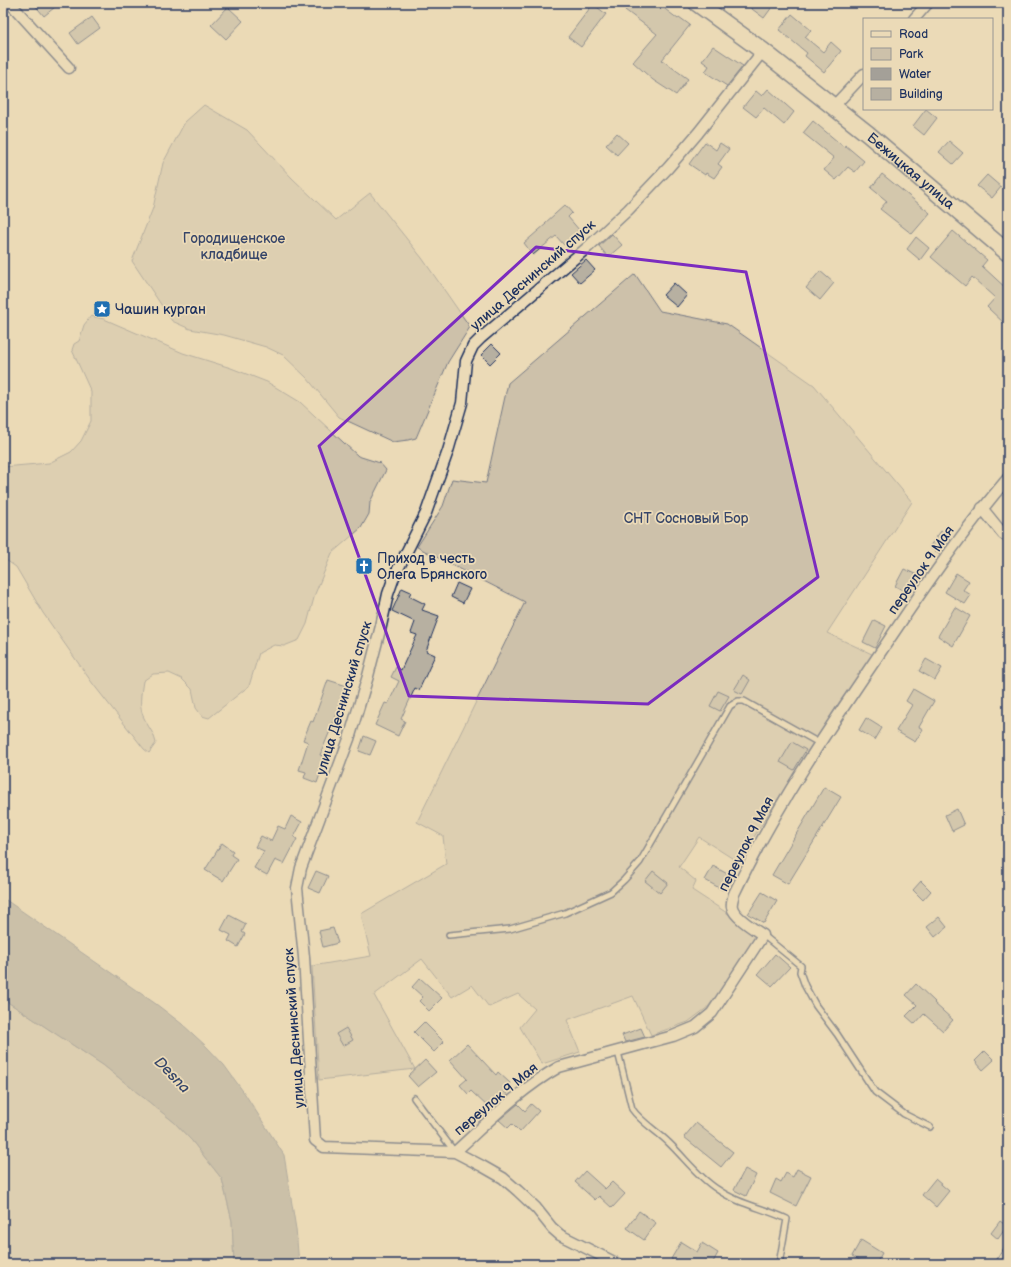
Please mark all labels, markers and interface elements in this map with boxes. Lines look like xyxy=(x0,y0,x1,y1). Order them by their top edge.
legend xyxy=(863,18,993,110)
text: Road xyxy=(899,27,928,42)
text: Park xyxy=(899,47,923,62)
text: Water xyxy=(899,67,931,82)
text: Building xyxy=(899,87,943,102)
street label: Бежицкая улица xyxy=(864,129,959,213)
street label: улица Деснинский спуск xyxy=(467,216,600,334)
park label: Городищенское кладбище xyxy=(183,230,285,263)
place icon: Чашин курган xyxy=(92,299,112,319)
place label: Чашин курган xyxy=(115,301,206,318)
park label: СНТ Сосновый Бор xyxy=(624,510,748,527)
street label: переулок 9 Мая xyxy=(884,522,958,618)
place label: Приход в честь Олега Брянского xyxy=(377,550,487,583)
church icon: Приход в честь Олега Брянского xyxy=(354,556,374,576)
street label: улица Деснинский спуск xyxy=(312,618,376,777)
street label: переулок 9 Мая xyxy=(715,794,777,894)
street label: улица Деснинский спуск xyxy=(280,947,308,1109)
water label: Desna xyxy=(150,1053,194,1097)
street label: переулок 9 Мая xyxy=(451,1059,542,1139)

